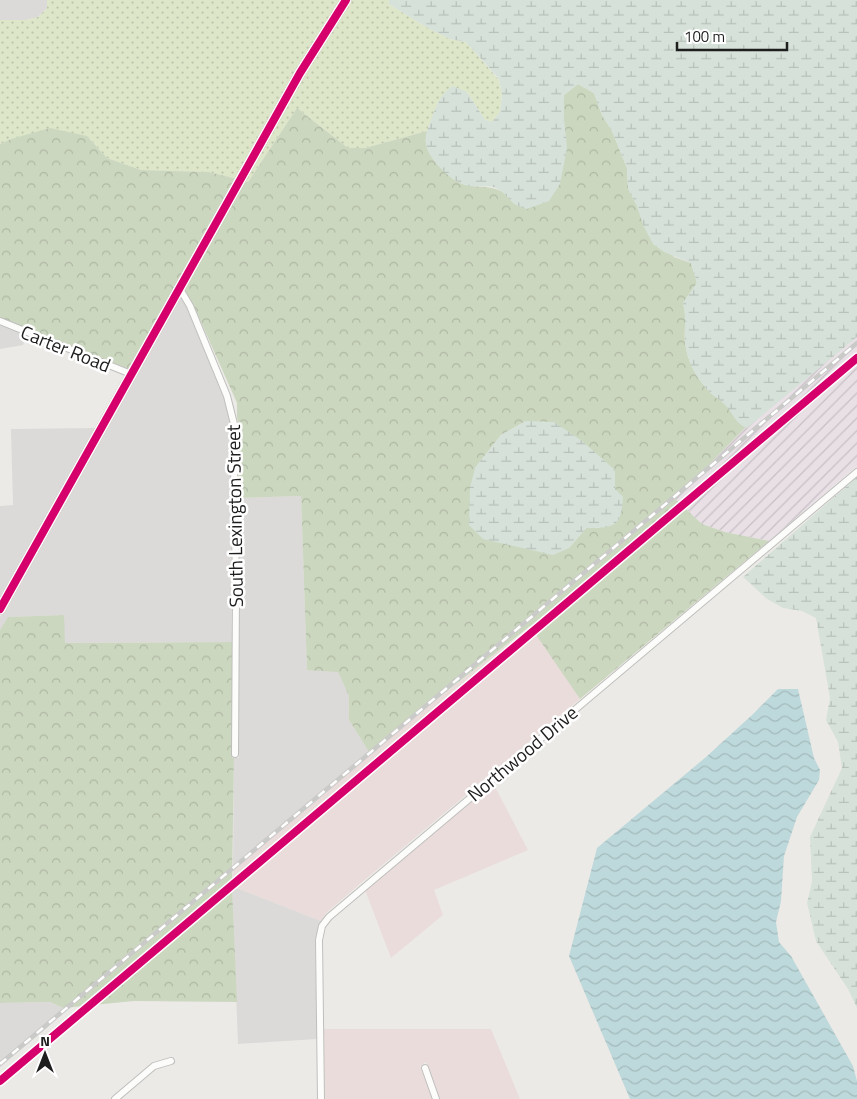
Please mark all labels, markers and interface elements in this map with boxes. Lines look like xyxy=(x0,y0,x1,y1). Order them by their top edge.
scale bar xyxy=(677,20,787,52)
text: 100 m xyxy=(684,25,725,48)
street label: Carter Road xyxy=(17,317,115,379)
street label: South Lexington Street xyxy=(218,424,250,608)
street label: Northwood Drive xyxy=(460,698,584,808)
north arrow xyxy=(20,1029,70,1079)
text: N xyxy=(40,1030,50,1051)

